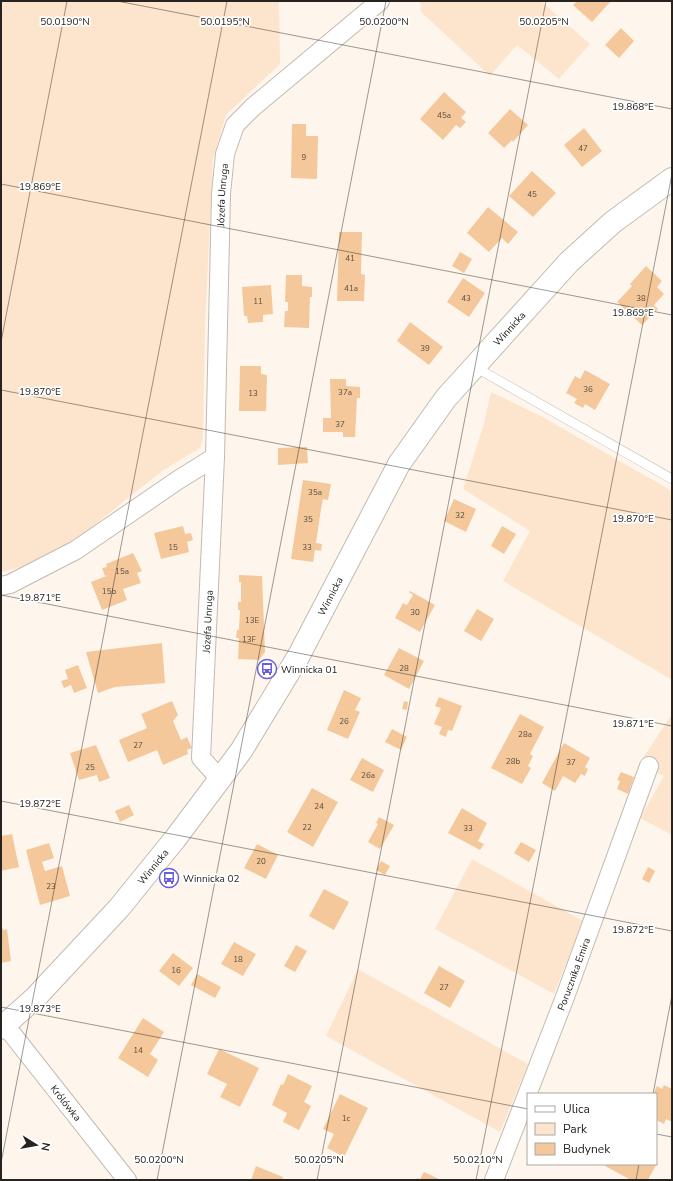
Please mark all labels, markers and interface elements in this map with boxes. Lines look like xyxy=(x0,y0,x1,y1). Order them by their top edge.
text: 50.0190°N xyxy=(40,15,90,29)
text: 50.0195°N xyxy=(200,15,250,29)
text: 50.0200°N xyxy=(359,15,409,29)
text: 50.0205°N xyxy=(519,15,569,29)
text: 19.868°E xyxy=(612,100,654,114)
house number: 45a xyxy=(437,110,451,121)
house number: 47 xyxy=(578,143,588,154)
house number: 9 xyxy=(302,152,307,163)
street label: Józefa Unruga xyxy=(214,163,232,227)
text: 19.869°E xyxy=(19,180,61,194)
house number: 45 xyxy=(527,189,537,200)
house number: 41 xyxy=(345,253,355,264)
house number: 41a xyxy=(344,283,358,294)
house number: 43 xyxy=(461,293,471,304)
house number: 38 xyxy=(636,293,646,304)
house number: 11 xyxy=(253,296,263,307)
text: 19.869°E xyxy=(612,306,654,320)
street label: Winnicka xyxy=(490,309,529,349)
house number: 39 xyxy=(420,343,430,354)
house number: 36 xyxy=(583,384,593,395)
text: 19.870°E xyxy=(19,385,61,399)
house number: 37a xyxy=(338,387,352,398)
house number: 13 xyxy=(248,388,258,399)
house number: 37 xyxy=(335,419,345,430)
house number: 35a xyxy=(308,487,322,498)
house number: 32 xyxy=(455,510,465,521)
text: 19.870°E xyxy=(612,512,654,526)
house number: 35 xyxy=(303,514,313,525)
house number: 15 xyxy=(168,542,178,553)
house number: 33 xyxy=(302,542,312,553)
house number: 15a xyxy=(115,566,129,577)
street label: Winnicka xyxy=(315,575,347,618)
house number: 15b xyxy=(102,586,116,597)
street label: Józefa Unruga xyxy=(200,590,217,654)
text: 19.871°E xyxy=(19,591,61,605)
house number: 30 xyxy=(410,607,420,618)
house number: 13E xyxy=(245,615,259,626)
house number: 13F xyxy=(242,634,257,645)
bus stop icon: Winnicka 01 xyxy=(256,658,278,680)
place label: Winnicka 01 xyxy=(281,663,337,677)
house number: 28 xyxy=(399,663,409,674)
house number: 26 xyxy=(339,716,349,727)
text: 19.871°E xyxy=(612,717,654,731)
house number: 28a xyxy=(518,729,532,740)
house number: 27 xyxy=(133,740,143,751)
house number: 28b xyxy=(506,756,520,767)
house number: 37 xyxy=(566,757,576,768)
house number: 25 xyxy=(85,762,95,773)
house number: 26a xyxy=(361,770,375,781)
text: 19.872°E xyxy=(19,797,61,811)
house number: 24 xyxy=(314,801,324,812)
house number: 22 xyxy=(302,822,312,833)
house number: 33 xyxy=(463,823,473,834)
street label: Winnicka xyxy=(135,846,172,888)
house number: 20 xyxy=(256,856,266,867)
bus stop icon: Winnicka 02 xyxy=(158,867,180,889)
place label: Winnicka 02 xyxy=(183,872,239,886)
house number: 23 xyxy=(46,881,56,892)
text: 19.872°E xyxy=(612,923,654,937)
street label: Porucznika Emira xyxy=(554,936,594,1013)
house number: 18 xyxy=(233,954,243,965)
house number: 16 xyxy=(171,965,181,976)
house number: 27 xyxy=(439,982,449,993)
text: 19.873°E xyxy=(19,1002,61,1016)
house number: 14 xyxy=(133,1045,143,1056)
street label: Królówka xyxy=(47,1082,84,1124)
legend xyxy=(527,1093,657,1165)
text: Ulica xyxy=(563,1101,590,1117)
house number: 1c xyxy=(342,1113,351,1124)
text: Park xyxy=(563,1121,588,1137)
north arrow xyxy=(16,1125,56,1165)
text: N xyxy=(37,1141,53,1152)
text: Budynek xyxy=(563,1141,611,1157)
text: 50.0200°N xyxy=(134,1153,184,1167)
text: 50.0205°N xyxy=(294,1153,344,1167)
text: 50.0210°N xyxy=(453,1153,503,1167)

